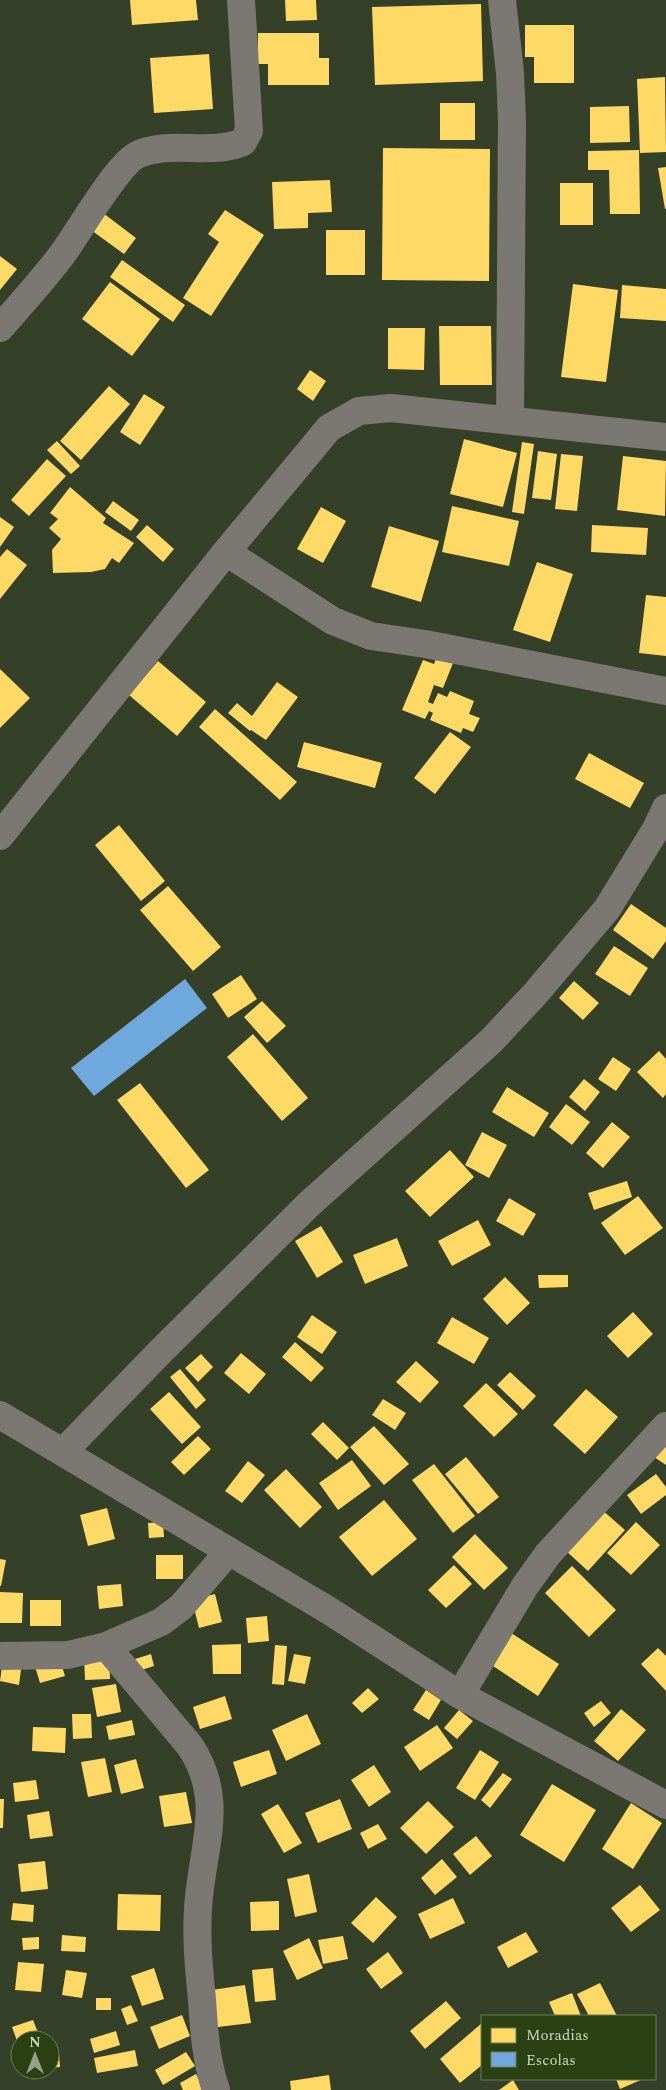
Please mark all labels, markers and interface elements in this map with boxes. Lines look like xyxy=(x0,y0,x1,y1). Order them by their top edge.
legend xyxy=(481,2015,656,2080)
text: Moradias xyxy=(526,2024,589,2047)
north arrow xyxy=(10,2030,60,2080)
text: N xyxy=(29,2032,41,2053)
text: Escolas xyxy=(526,2049,576,2072)

